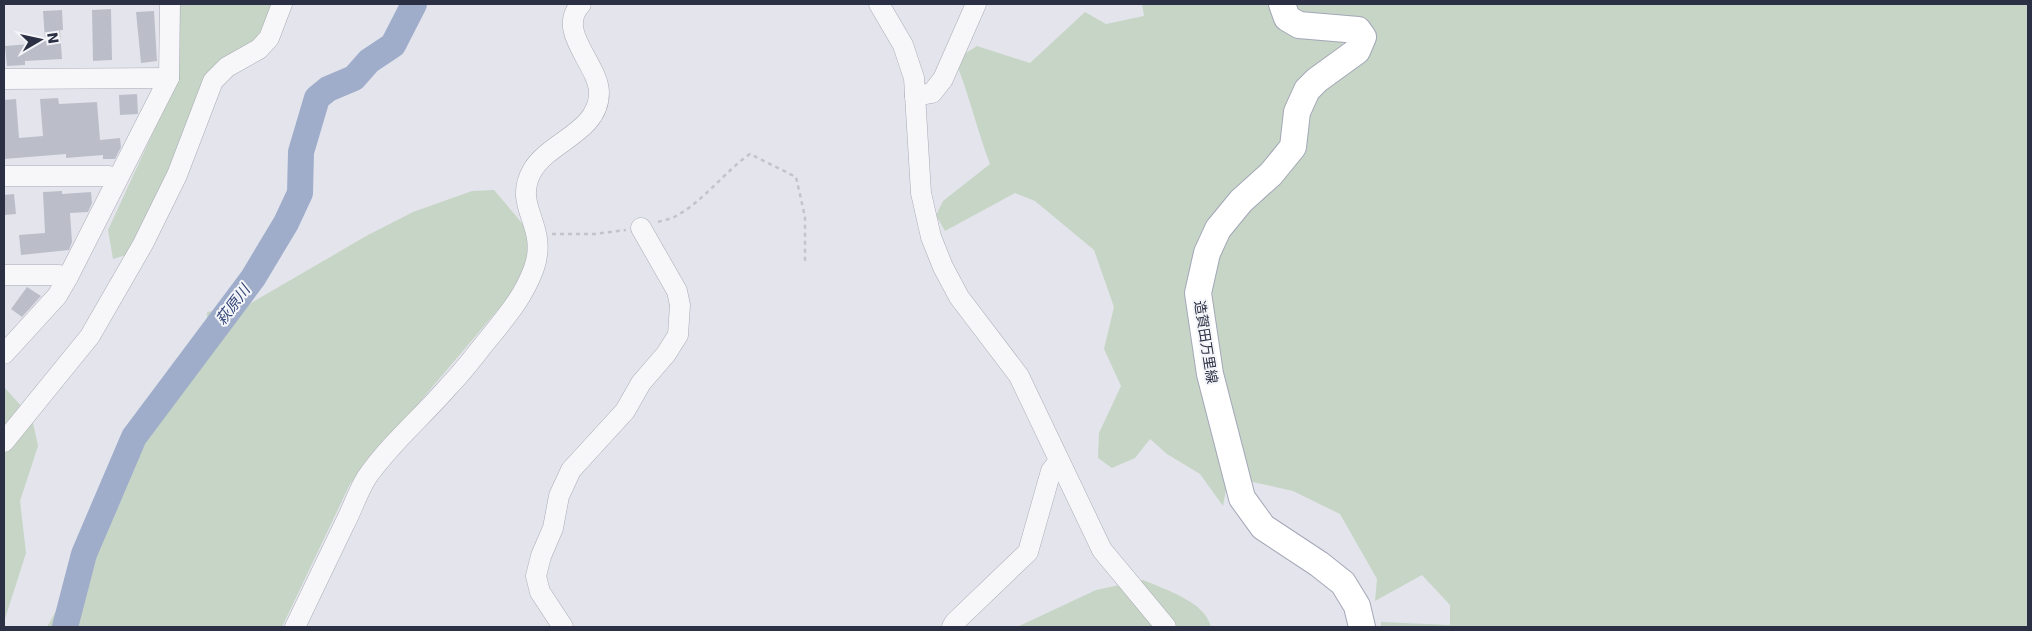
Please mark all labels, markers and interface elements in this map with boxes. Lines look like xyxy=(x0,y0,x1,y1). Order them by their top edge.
north arrow xyxy=(15,15,65,65)
text: N xyxy=(44,31,62,45)
water label: 萩原川 xyxy=(212,280,255,328)
street label: 造賀田万里線 xyxy=(1192,299,1220,385)

